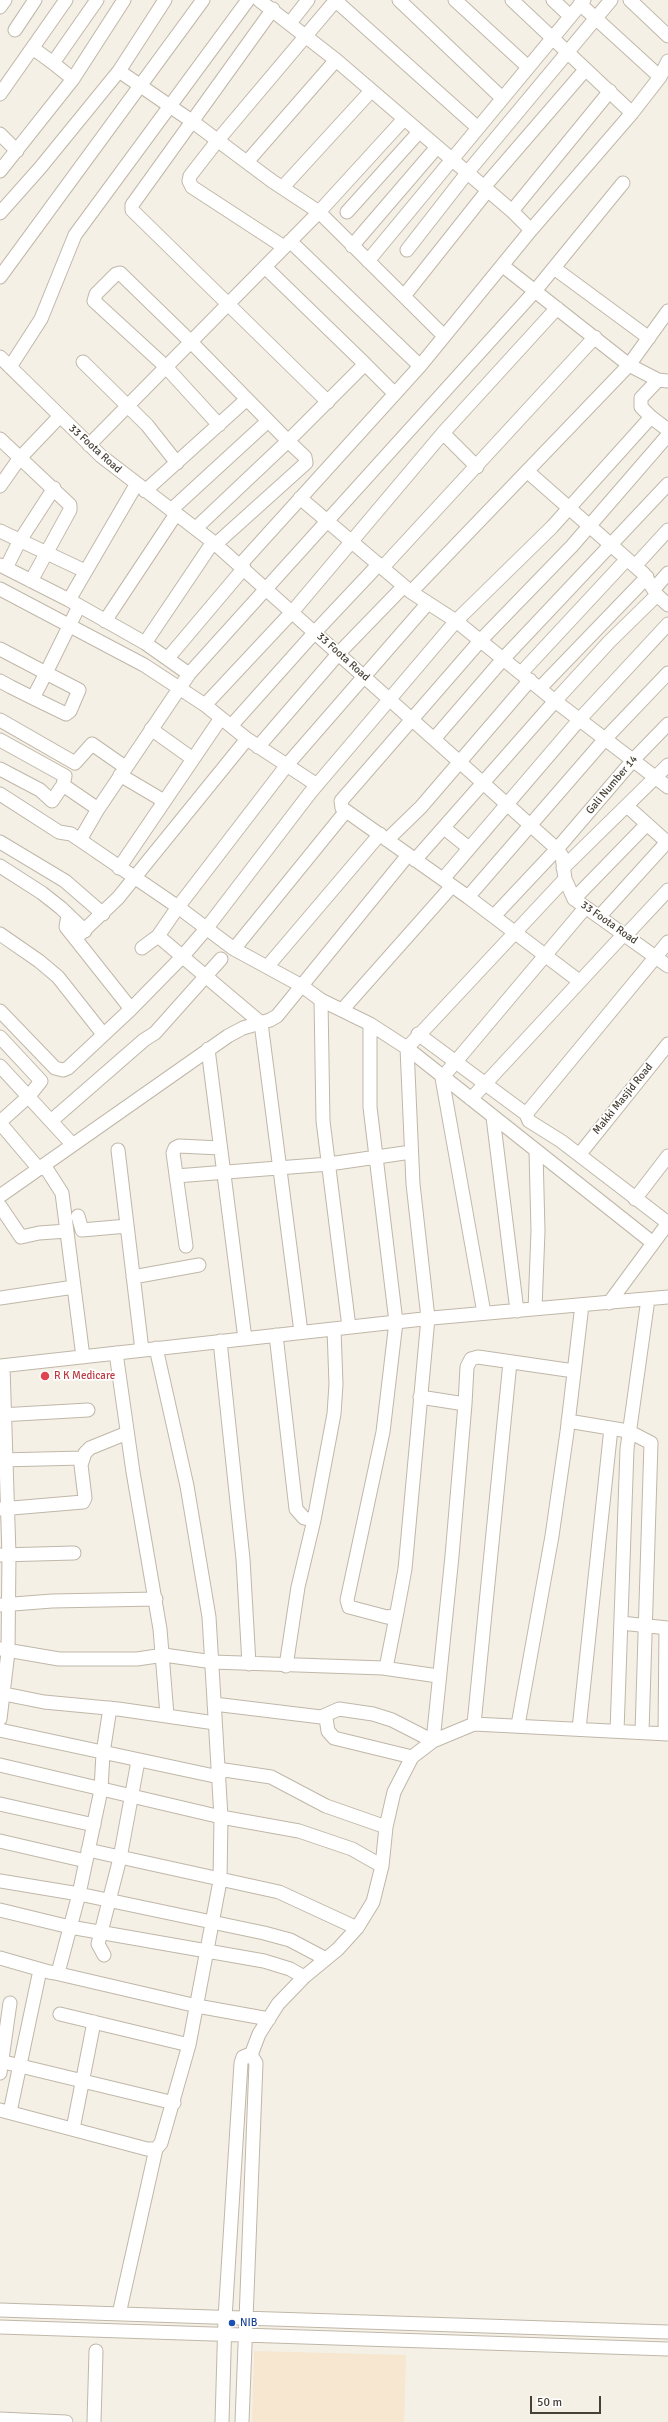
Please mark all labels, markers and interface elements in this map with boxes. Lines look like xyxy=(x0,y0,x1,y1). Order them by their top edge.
street label: 33 Foota Road xyxy=(66,422,124,476)
street label: 33 Foota Road xyxy=(314,630,372,684)
street label: Gali Number 14 xyxy=(583,753,641,817)
street label: 33 Foota Road xyxy=(578,899,640,947)
street label: Makki Masjid Road xyxy=(590,1061,656,1137)
place label: R K Medicare xyxy=(54,1369,115,1383)
marker: R K Medicare xyxy=(39,1370,51,1382)
place label: NIB xyxy=(240,2316,257,2330)
marker: NIB xyxy=(227,2318,237,2328)
scale bar xyxy=(532,2388,603,2414)
text: 50 m xyxy=(537,2395,562,2410)

